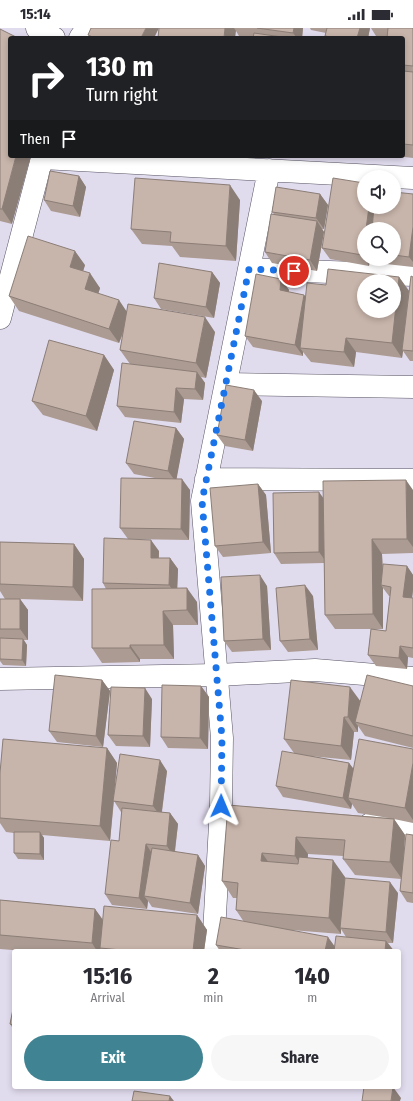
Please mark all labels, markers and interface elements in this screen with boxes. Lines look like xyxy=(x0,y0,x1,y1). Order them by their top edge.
text: 15:14 xyxy=(20,5,51,23)
text: 130 m xyxy=(86,50,154,83)
icon: right xyxy=(20,52,72,104)
text: Turn right xyxy=(86,84,158,106)
icon: arrive xyxy=(58,128,80,150)
text: Then xyxy=(20,130,50,148)
map controls xyxy=(357,170,401,318)
button: sound xyxy=(357,170,401,214)
button: search xyxy=(357,222,401,266)
pin xyxy=(277,254,311,288)
icon: arrive xyxy=(283,260,305,282)
button: layers xyxy=(357,274,401,318)
position arrow xyxy=(200,785,242,827)
text: 15:16 xyxy=(83,962,132,990)
text: 2 xyxy=(208,962,219,990)
text: 140 xyxy=(294,962,330,990)
text: Arrival xyxy=(90,990,125,1005)
text: min xyxy=(203,990,223,1005)
text: m xyxy=(307,990,317,1005)
button: Exit xyxy=(24,1035,203,1081)
button: Share xyxy=(211,1035,389,1081)

